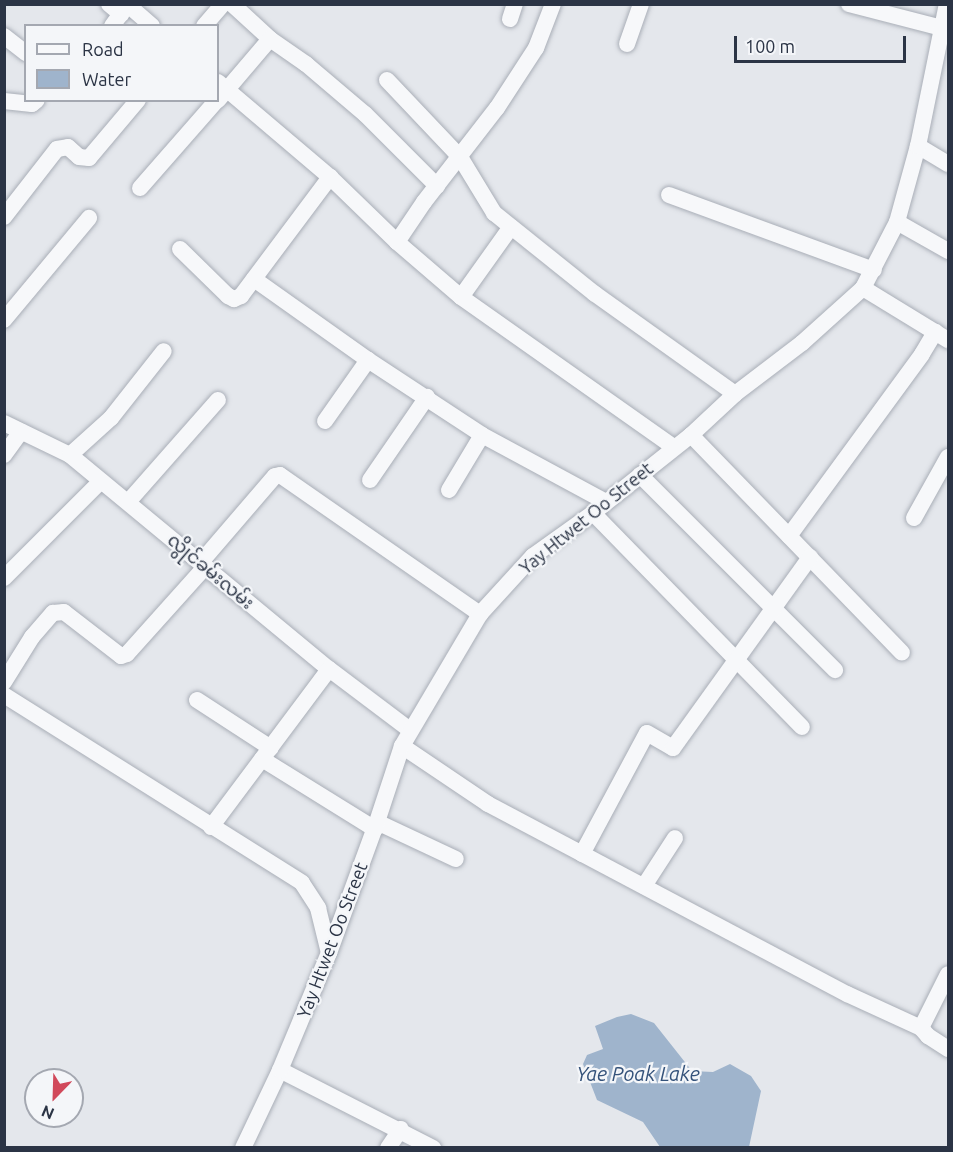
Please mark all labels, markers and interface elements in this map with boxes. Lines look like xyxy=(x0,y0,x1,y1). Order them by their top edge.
legend xyxy=(24,24,219,102)
scale bar xyxy=(737,24,910,62)
text: 100 m xyxy=(745,36,795,56)
text: Road xyxy=(82,39,124,59)
text: Water xyxy=(82,69,131,89)
street label: Yay Htwet Oo Street xyxy=(515,458,657,578)
street label: လွိုင်ခမ်းလမ်း xyxy=(163,529,259,613)
street label: Yay Htwet Oo Street xyxy=(292,859,372,1021)
water label: Yae Poak Lake xyxy=(576,1061,700,1085)
north arrow xyxy=(24,1068,84,1128)
text: N xyxy=(39,1102,57,1123)

